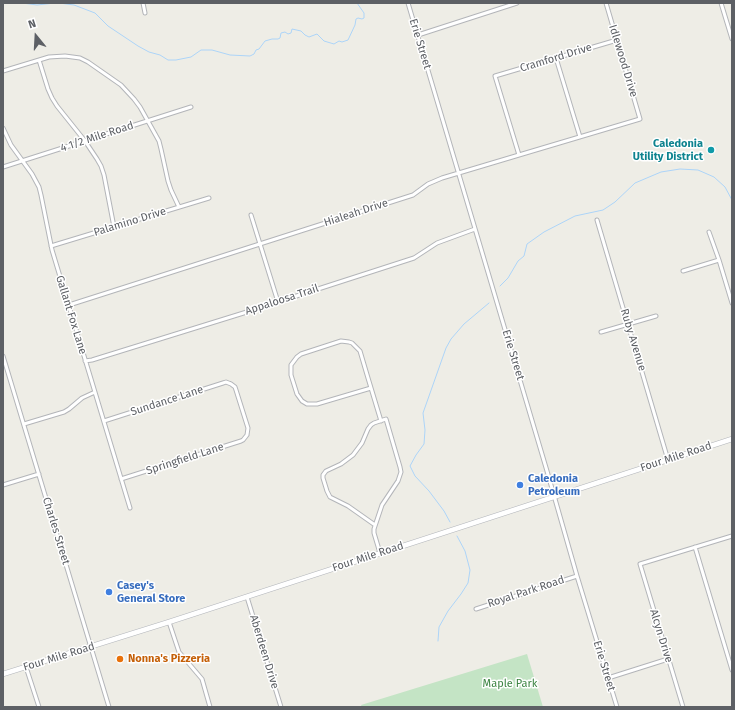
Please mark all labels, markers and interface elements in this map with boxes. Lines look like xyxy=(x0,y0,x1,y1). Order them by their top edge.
north arrow xyxy=(16,16,56,56)
text: N xyxy=(27,17,38,31)
street label: Erie Street xyxy=(406,17,434,71)
street label: Idlewood Drive xyxy=(606,23,640,99)
street label: Cramford Drive xyxy=(518,41,594,75)
street label: 4 1/2 Mile Road xyxy=(59,119,135,155)
place label: Caledonia Utility District xyxy=(633,137,703,163)
marker: Caledonia Utility District xyxy=(706,145,716,155)
street label: Hialeah Drive xyxy=(322,196,390,230)
street label: Palamino Drive xyxy=(92,205,168,239)
street label: Gallant Fox Lane xyxy=(53,274,89,356)
street label: Appaloosa Trail xyxy=(244,282,320,318)
street label: Ruby Avenue xyxy=(617,307,649,373)
street label: Erie Street xyxy=(499,328,527,382)
street label: Sundance Lane xyxy=(129,383,205,419)
street label: Four Mile Road xyxy=(639,439,713,475)
street label: Springfield Lane xyxy=(145,440,225,478)
place label: Caledonia Petroleum xyxy=(528,472,580,498)
marker: Caledonia Petroleum xyxy=(515,480,525,490)
street label: Charles Street xyxy=(39,496,73,566)
street label: Four Mile Road xyxy=(331,539,405,575)
street label: Royal Park Road xyxy=(486,573,566,611)
place label: Casey's General Store xyxy=(117,579,185,605)
marker: Casey's General Store xyxy=(104,587,114,597)
street label: Alcyn Drive xyxy=(647,608,675,664)
street label: Aberdeen Drive xyxy=(247,614,281,690)
street label: Erie Street xyxy=(590,639,618,693)
street label: Four Mile Road xyxy=(22,640,96,674)
place label: Nonna's Pizzeria xyxy=(128,652,210,666)
marker: Nonna's Pizzeria xyxy=(115,654,125,664)
park label: Maple Park xyxy=(483,677,537,691)

